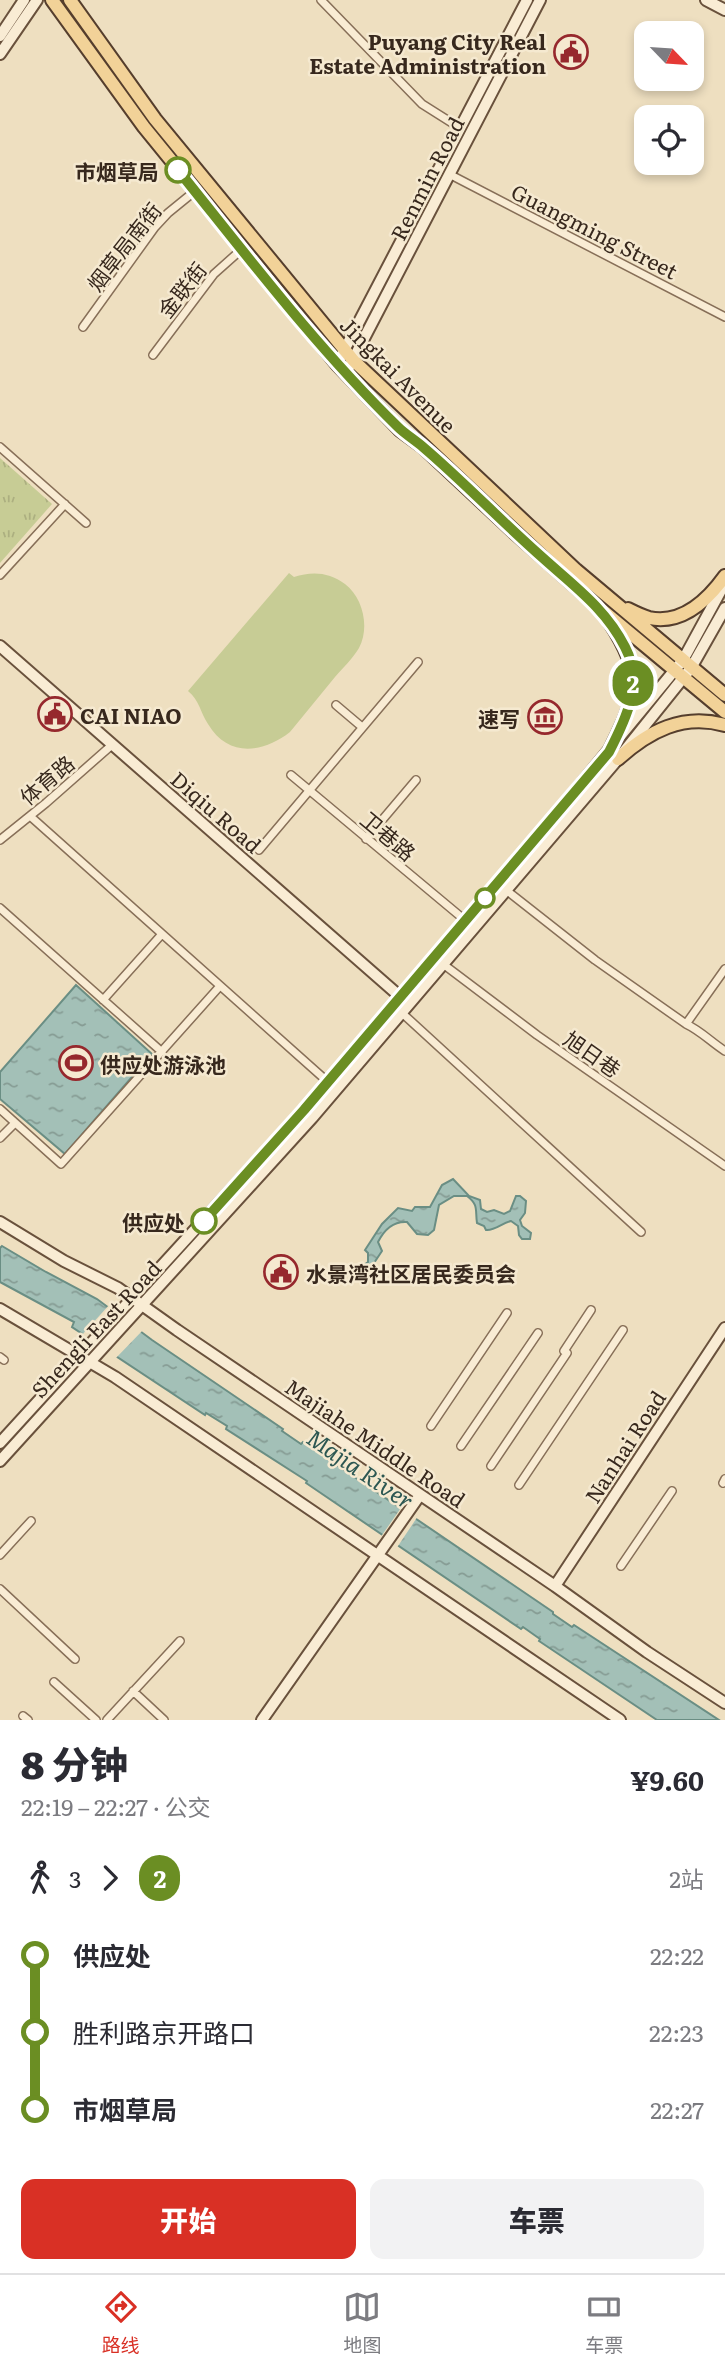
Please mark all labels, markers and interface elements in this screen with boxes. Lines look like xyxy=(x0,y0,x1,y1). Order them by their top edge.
north arrow xyxy=(634,21,704,91)
map controls xyxy=(634,21,704,175)
place label: Puyang City Real Estate Administration xyxy=(309,25,546,80)
public building icon: Puyang City Real Estate Administration xyxy=(552,33,590,71)
button: locate xyxy=(634,105,704,175)
street label: Renmin Road xyxy=(381,111,471,245)
place label: 市烟草局 xyxy=(75,155,159,186)
marker: 市烟草局 xyxy=(165,157,191,183)
street label: Guangming Street xyxy=(506,175,684,286)
street label: 烟草局南街 xyxy=(78,195,168,297)
street label: 金联街 xyxy=(149,255,213,323)
street label: Jingkai Avenue xyxy=(334,309,464,439)
line badge: 2 xyxy=(610,660,656,706)
text: 2 xyxy=(627,665,639,700)
public building icon: CAI NIAO xyxy=(36,695,74,733)
museum icon: 速写 xyxy=(526,698,564,736)
place label: CAI NIAO xyxy=(80,699,182,730)
place label: 速写 xyxy=(478,702,520,733)
street label: 体育路 xyxy=(12,747,80,811)
street label: Diqiu Road xyxy=(165,763,269,859)
street label: 卫巷路 xyxy=(355,803,423,867)
unlabelled marker xyxy=(475,888,495,908)
street label: 旭日巷 xyxy=(558,1022,628,1084)
sports icon: 供应处游泳池 xyxy=(57,1044,95,1082)
place label: 供应处游泳池 xyxy=(100,1048,226,1079)
place label: 供应处 xyxy=(122,1206,185,1237)
marker: 供应处 xyxy=(191,1208,217,1234)
street label: Shengli East Road xyxy=(23,1252,167,1404)
public building icon: 水景湾社区居民委员会 xyxy=(262,1253,300,1291)
place label: 水景湾社区居民委员会 xyxy=(306,1257,516,1288)
street label: Majiahe Middle Road xyxy=(280,1370,472,1514)
street label: Nanhai Road xyxy=(576,1383,672,1508)
water label: Majia River xyxy=(301,1420,421,1516)
text: 8 分钟 xyxy=(21,1734,128,1791)
text: ¥9.60 xyxy=(630,1760,704,1799)
text: 22:19 – 22:27 · 公交 xyxy=(21,1789,211,1823)
icon: walk xyxy=(21,1859,59,1897)
icon: forward xyxy=(91,1859,129,1897)
text: 2 xyxy=(153,1860,166,1895)
text: 3 xyxy=(69,1861,81,1895)
text: 2站 xyxy=(669,1861,704,1895)
text: 供应处 xyxy=(73,1935,151,1974)
text: 22:22 xyxy=(650,1938,704,1972)
text: 胜利路京开路口 xyxy=(73,2012,255,2051)
text: 22:23 xyxy=(649,2015,704,2049)
text: 市烟草局 xyxy=(73,2089,177,2128)
text: 22:27 xyxy=(650,2092,704,2126)
button: 开始 xyxy=(21,2179,356,2259)
button: 车票 xyxy=(370,2179,704,2259)
tab: 路线 xyxy=(102,2288,140,2358)
tab: 地图 xyxy=(343,2288,381,2358)
tab: 车票 xyxy=(585,2288,623,2358)

